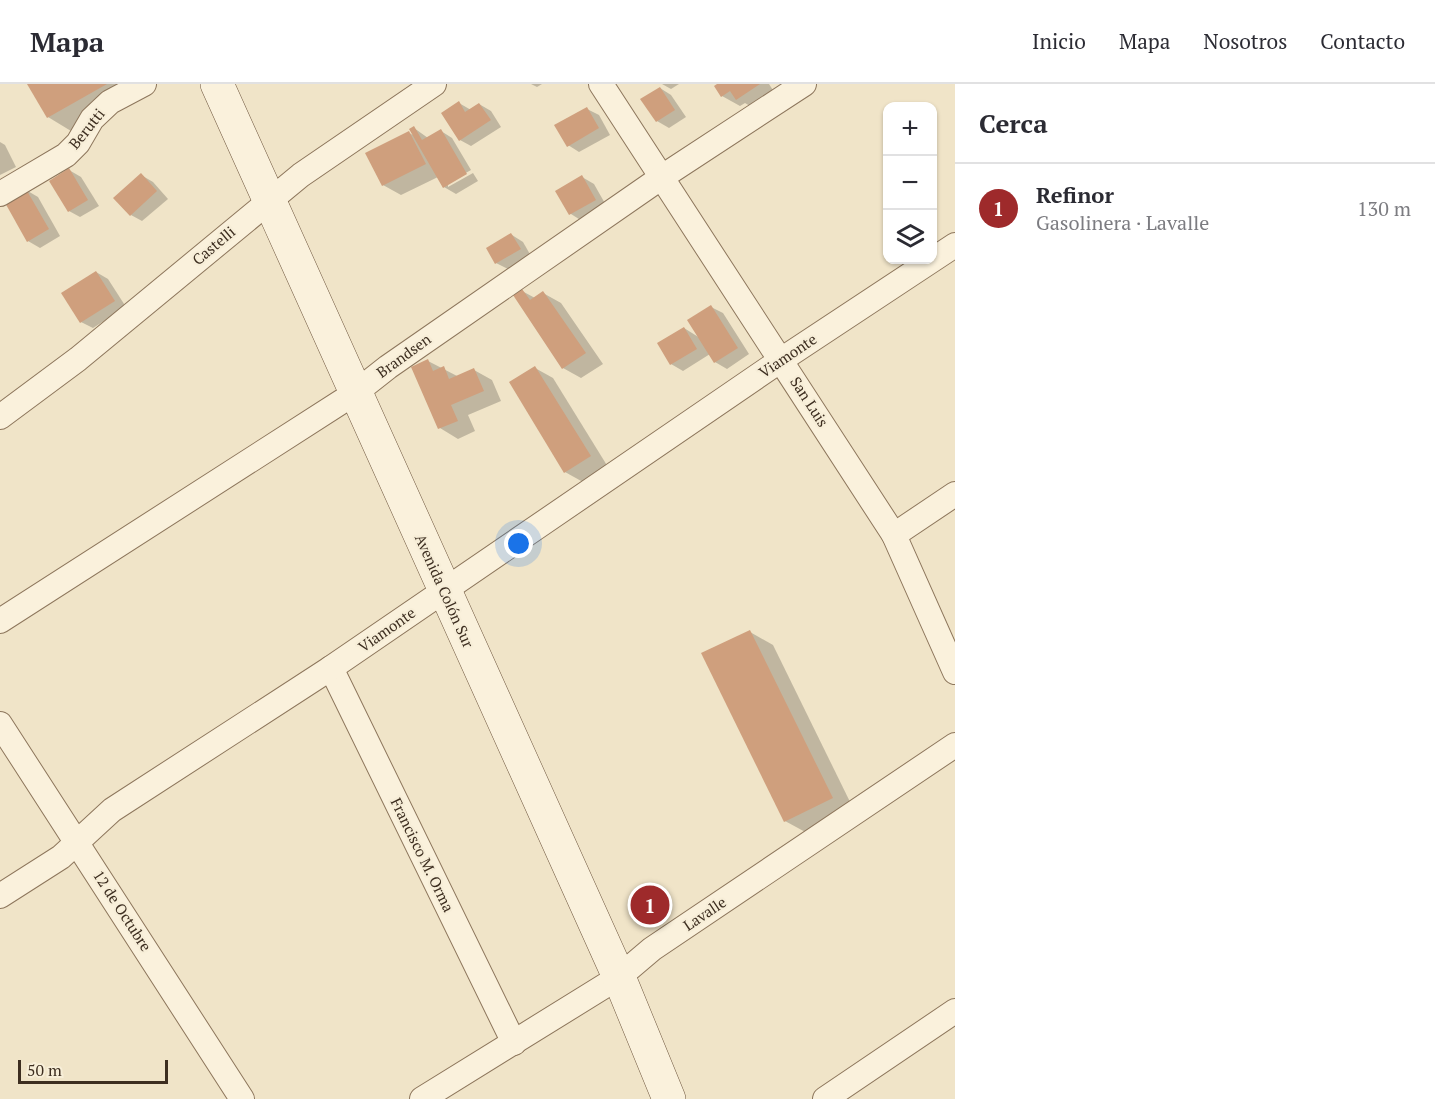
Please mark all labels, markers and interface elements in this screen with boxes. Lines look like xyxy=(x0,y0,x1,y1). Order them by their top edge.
text: Mapa xyxy=(30,23,104,60)
text: Inicio xyxy=(1032,27,1086,55)
text: Mapa xyxy=(1119,27,1170,55)
text: Nosotros xyxy=(1203,27,1287,55)
text: Contacto xyxy=(1320,27,1405,55)
map controls xyxy=(883,102,937,264)
button: + xyxy=(883,102,937,156)
street label: Berutti xyxy=(64,104,109,153)
text: Cerca xyxy=(979,106,1048,140)
button: − xyxy=(883,156,937,210)
text: Refinor xyxy=(1036,180,1114,209)
text: 1 xyxy=(993,195,1004,222)
text: 130 m xyxy=(1357,195,1411,222)
text: Gasolinera · Lavalle xyxy=(1036,209,1209,236)
button: layers xyxy=(883,210,937,264)
street label: Castelli xyxy=(188,221,239,269)
street label: Brandsen xyxy=(372,329,435,382)
street label: Viamonte xyxy=(755,329,820,382)
street label: San Luis xyxy=(786,373,833,430)
your location xyxy=(504,529,533,558)
street label: Avenida Colón Sur xyxy=(411,531,479,651)
street label: Viamonte xyxy=(354,602,419,656)
street label: Francisco M. Orma xyxy=(387,794,459,915)
street label: 12 de Octubre xyxy=(89,866,157,955)
pin: 1 xyxy=(630,882,670,928)
street label: Lavalle xyxy=(679,892,730,935)
scale bar xyxy=(18,1057,168,1084)
text: 50 m xyxy=(27,1059,62,1081)

